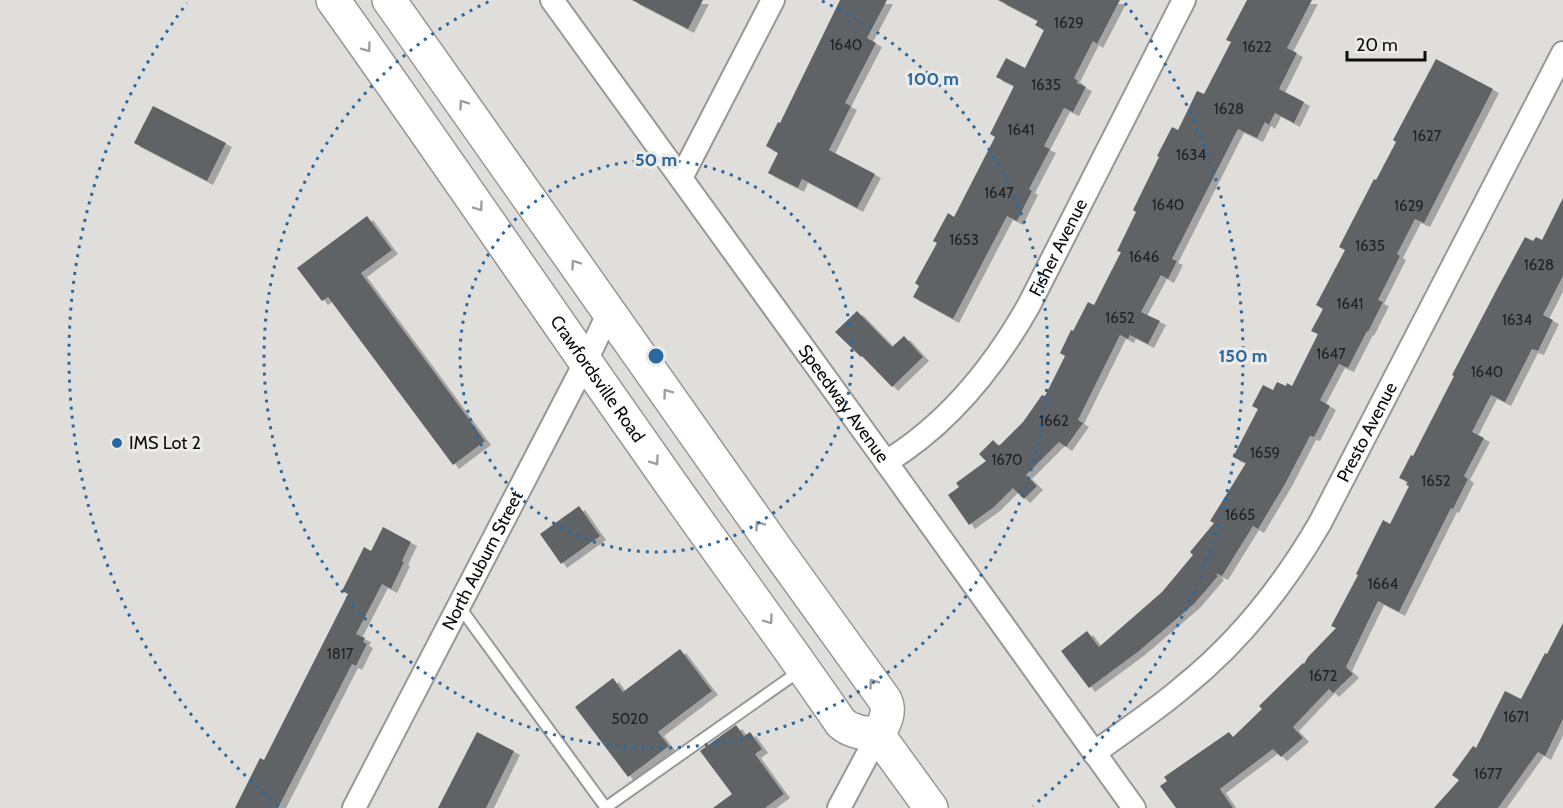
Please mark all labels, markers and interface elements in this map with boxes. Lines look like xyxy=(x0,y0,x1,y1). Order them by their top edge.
house number: 1629 xyxy=(1054,14,1084,32)
scale bar xyxy=(1347,24,1425,62)
text: 20 m xyxy=(1356,34,1398,56)
house number: 1640 xyxy=(830,36,862,54)
house number: 1622 xyxy=(1242,38,1272,56)
one-way arrow xyxy=(360,41,371,52)
text: 100 m xyxy=(907,68,959,90)
house number: 1635 xyxy=(1031,76,1061,94)
one-way arrow xyxy=(459,100,470,111)
house number: 1628 xyxy=(1214,100,1244,118)
house number: 1641 xyxy=(1008,121,1034,139)
house number: 1627 xyxy=(1413,127,1442,145)
house number: 1634 xyxy=(1176,146,1206,164)
text: 50 m xyxy=(635,149,677,171)
house number: 1647 xyxy=(984,184,1014,202)
street label: Fisher Avenue xyxy=(1024,195,1092,300)
house number: 1640 xyxy=(1152,196,1184,214)
house number: 1629 xyxy=(1394,197,1424,215)
one-way arrow xyxy=(472,201,483,212)
house number: 1653 xyxy=(949,231,979,249)
house number: 1635 xyxy=(1355,237,1385,255)
house number: 1646 xyxy=(1129,248,1159,266)
house number: 1628 xyxy=(1524,256,1554,274)
one-way arrow xyxy=(571,260,582,271)
house number: 1641 xyxy=(1337,295,1363,313)
house number: 1652 xyxy=(1105,309,1135,327)
street label: Crawfordsville Road xyxy=(546,311,649,447)
house number: 1634 xyxy=(1502,311,1532,329)
street label: Speedway Avenue xyxy=(794,340,894,467)
text: 150 m xyxy=(1219,345,1267,367)
house number: 1647 xyxy=(1316,345,1346,363)
centre of rings xyxy=(646,346,666,366)
house number: 1640 xyxy=(1471,363,1503,381)
street label: Presto Avenue xyxy=(1332,379,1402,486)
one-way arrow xyxy=(663,389,674,400)
house number: 1662 xyxy=(1039,412,1069,430)
place label: IMS Lot 2 xyxy=(129,432,201,454)
marker: IMS Lot 2 xyxy=(110,436,124,450)
house number: 1659 xyxy=(1250,444,1280,462)
house number: 1670 xyxy=(991,451,1023,469)
one-way arrow xyxy=(648,455,659,466)
house number: 1652 xyxy=(1421,472,1451,490)
street label: North Auburn Street xyxy=(437,487,528,634)
house number: 1665 xyxy=(1225,506,1255,524)
one-way arrow xyxy=(755,520,766,531)
house number: 1664 xyxy=(1368,575,1399,593)
one-way arrow xyxy=(762,613,773,624)
house number: 1817 xyxy=(327,645,354,663)
house number: 1672 xyxy=(1309,667,1337,685)
one-way arrow xyxy=(869,679,880,690)
house number: 1671 xyxy=(1503,708,1529,726)
house number: 5020 xyxy=(612,710,648,728)
house number: 1677 xyxy=(1474,765,1503,783)

